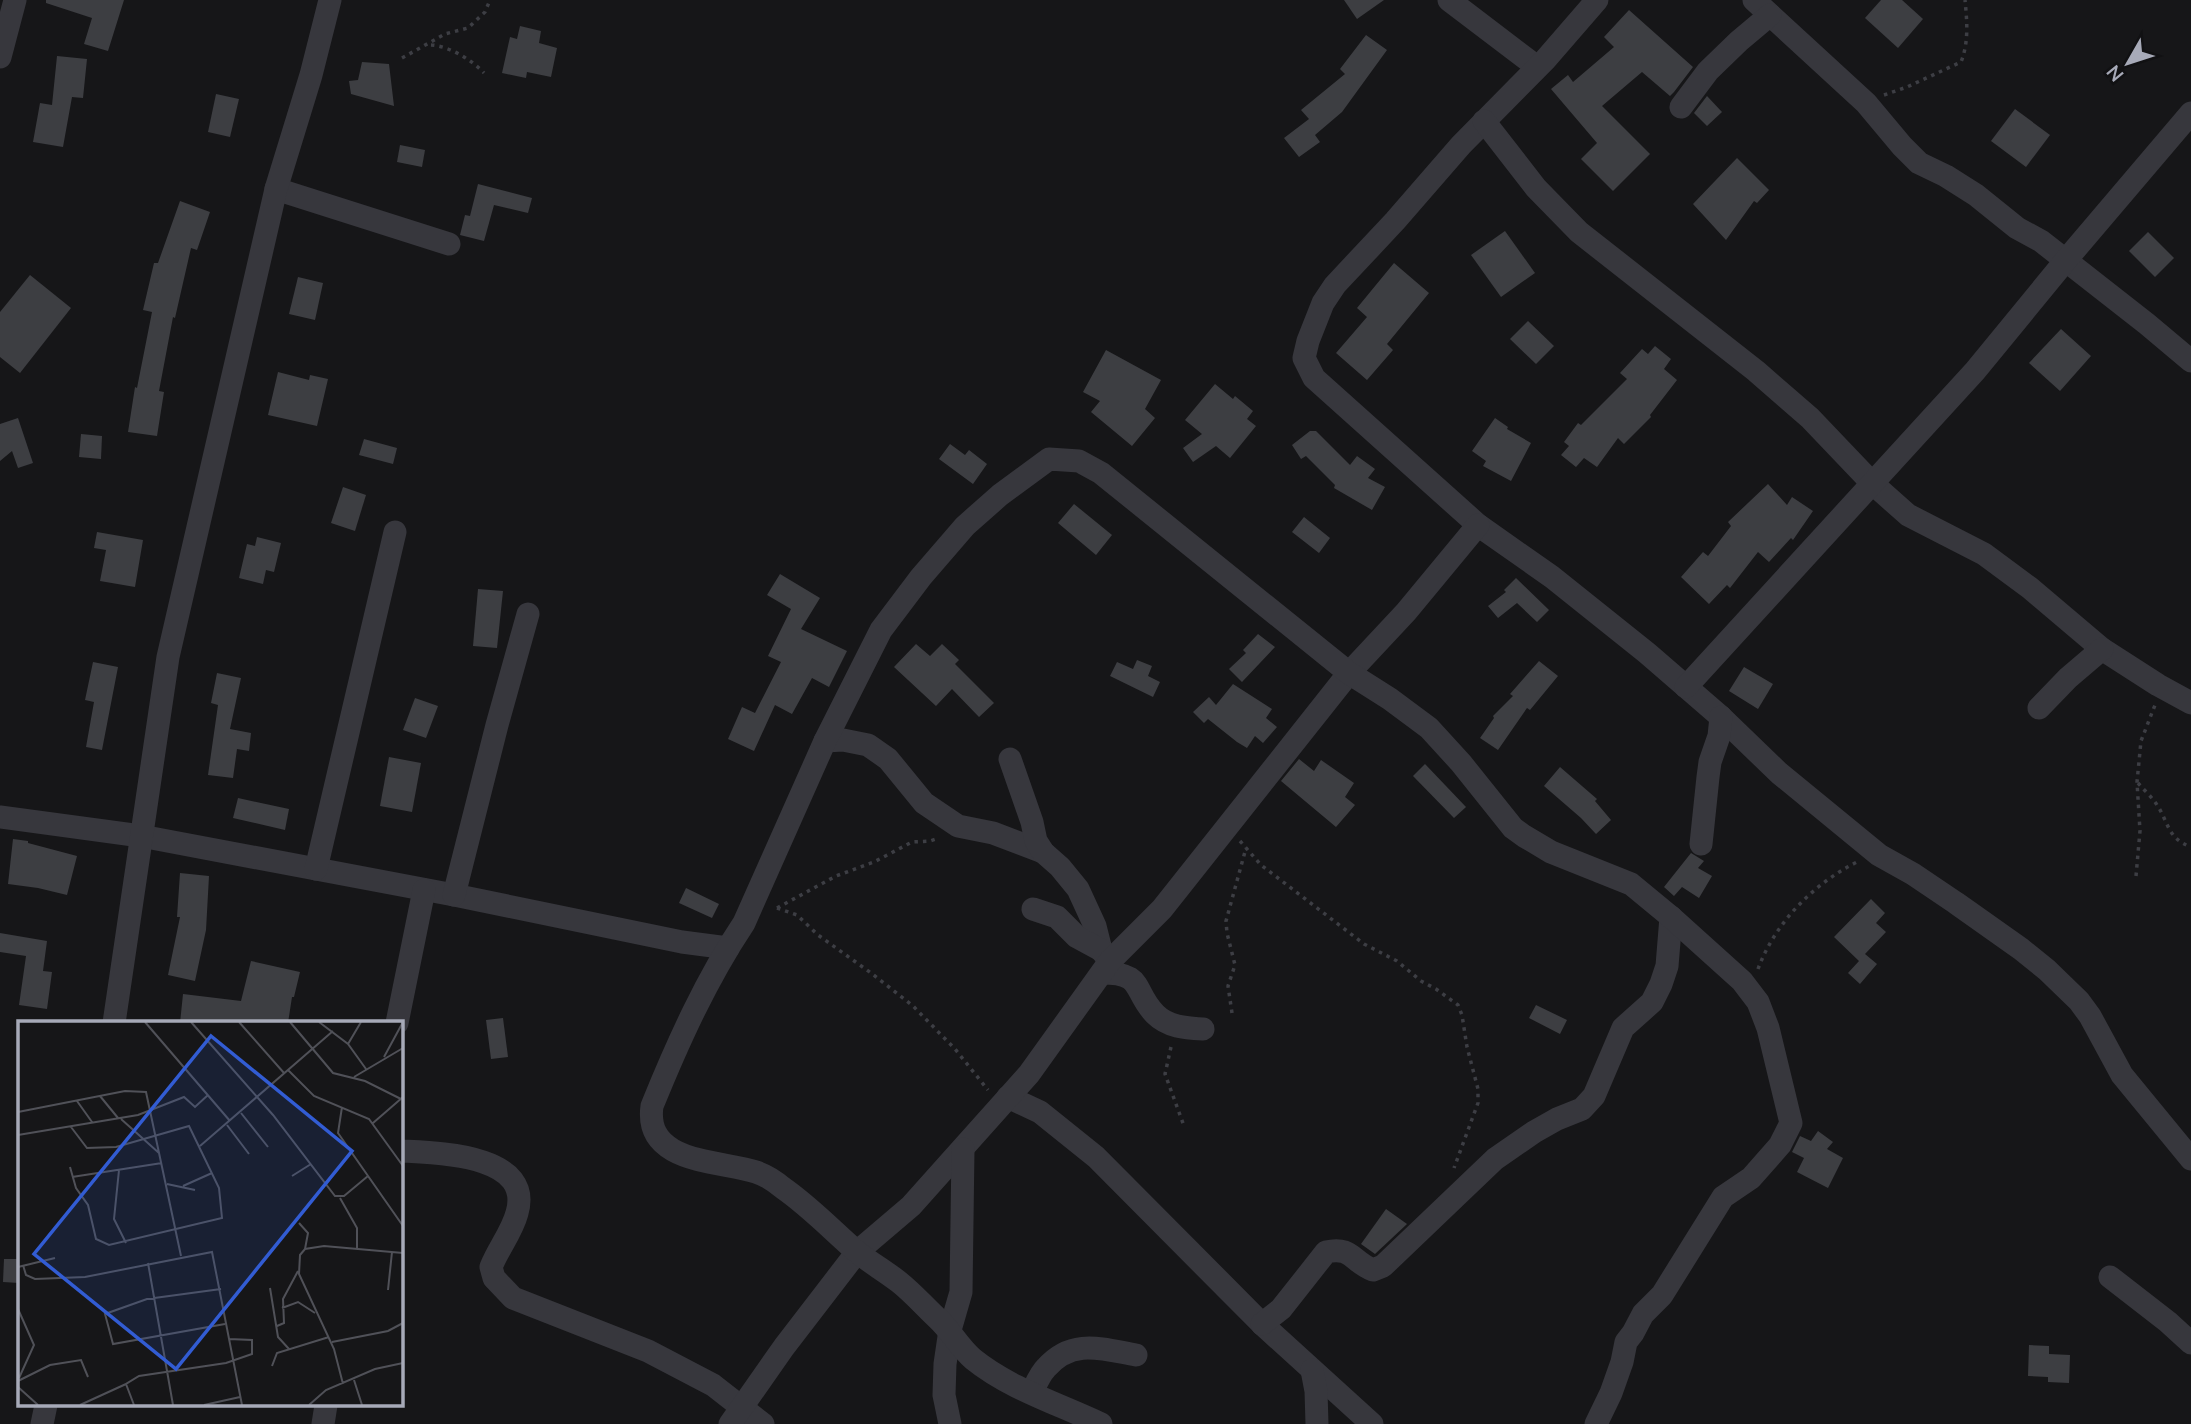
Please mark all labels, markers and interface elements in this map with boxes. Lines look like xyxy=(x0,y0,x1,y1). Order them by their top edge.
north arrow xyxy=(2093,28,2163,98)
text: N xyxy=(2101,61,2129,87)
inset map xyxy=(18,1021,402,1406)

